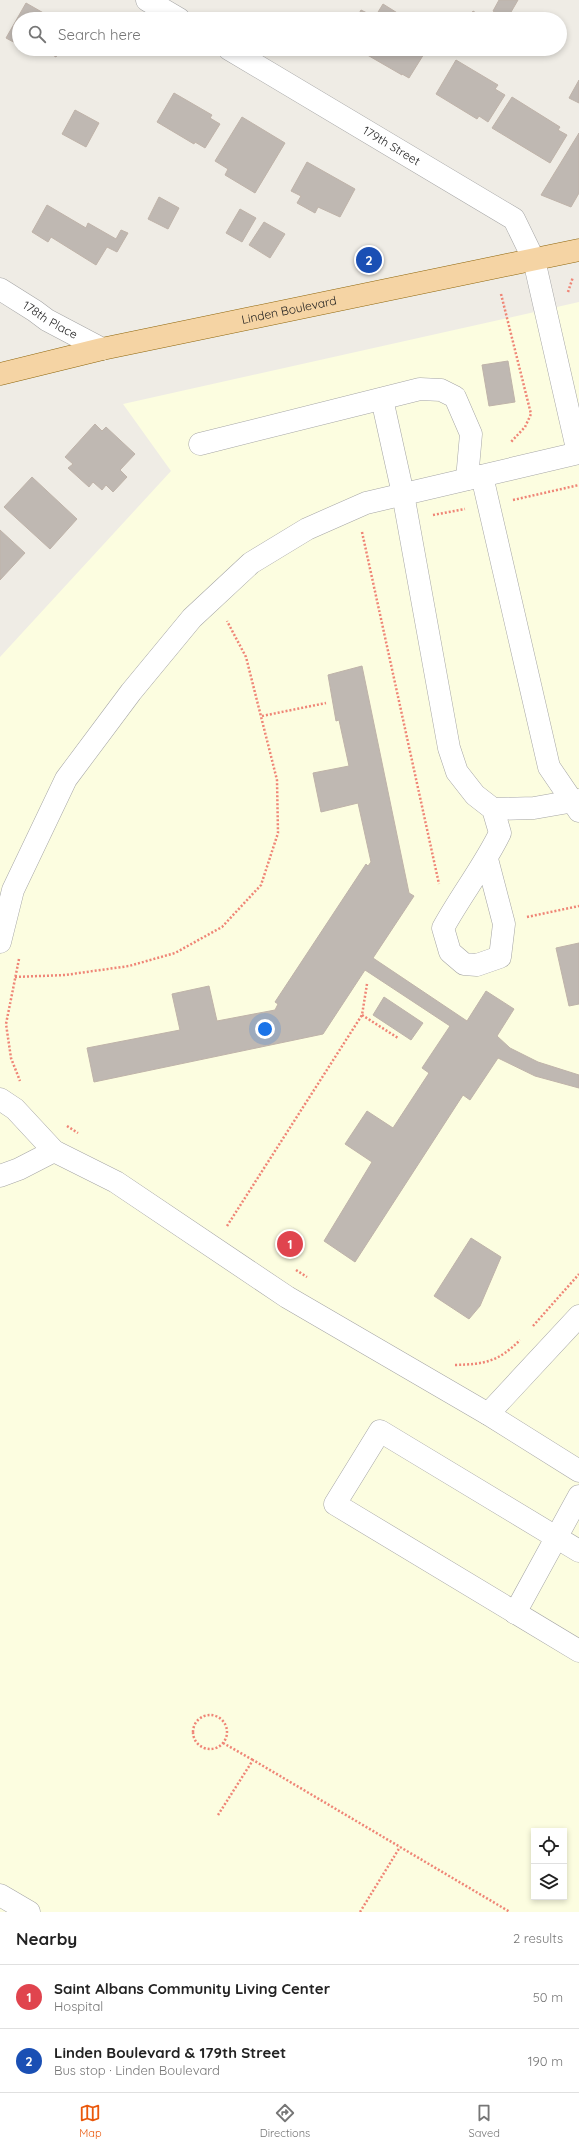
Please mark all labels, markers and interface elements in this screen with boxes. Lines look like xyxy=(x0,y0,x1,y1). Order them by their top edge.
search box xyxy=(12,12,567,56)
icon: search xyxy=(26,23,48,45)
text: Search here xyxy=(58,25,141,44)
street label: 179th Street xyxy=(360,122,423,168)
pin: 2 xyxy=(356,245,382,275)
street label: Linden Boulevard xyxy=(240,293,338,327)
street label: 178th Place xyxy=(20,297,80,342)
your location xyxy=(255,1019,275,1039)
pin: 1 xyxy=(277,1229,303,1259)
map controls xyxy=(531,1828,567,1900)
button: locate xyxy=(531,1828,567,1864)
button: layers xyxy=(531,1864,567,1900)
text: Nearby xyxy=(16,1928,77,1949)
text: 2 results xyxy=(513,1930,563,1946)
text: Saint Albans Community Living Center xyxy=(54,1979,330,1998)
text: 1 xyxy=(26,1989,32,2005)
text: 50 m xyxy=(533,1989,563,2005)
text: Hospital xyxy=(54,1998,103,2014)
text: Linden Boulevard & 179th Street xyxy=(54,2043,286,2062)
text: 2 xyxy=(25,2053,33,2069)
text: 190 m xyxy=(528,2053,563,2069)
text: Bus stop · Linden Boulevard xyxy=(54,2062,220,2078)
tab: Map xyxy=(79,2102,102,2140)
tab: Directions xyxy=(260,2102,310,2140)
tab: Saved xyxy=(468,2102,500,2140)

